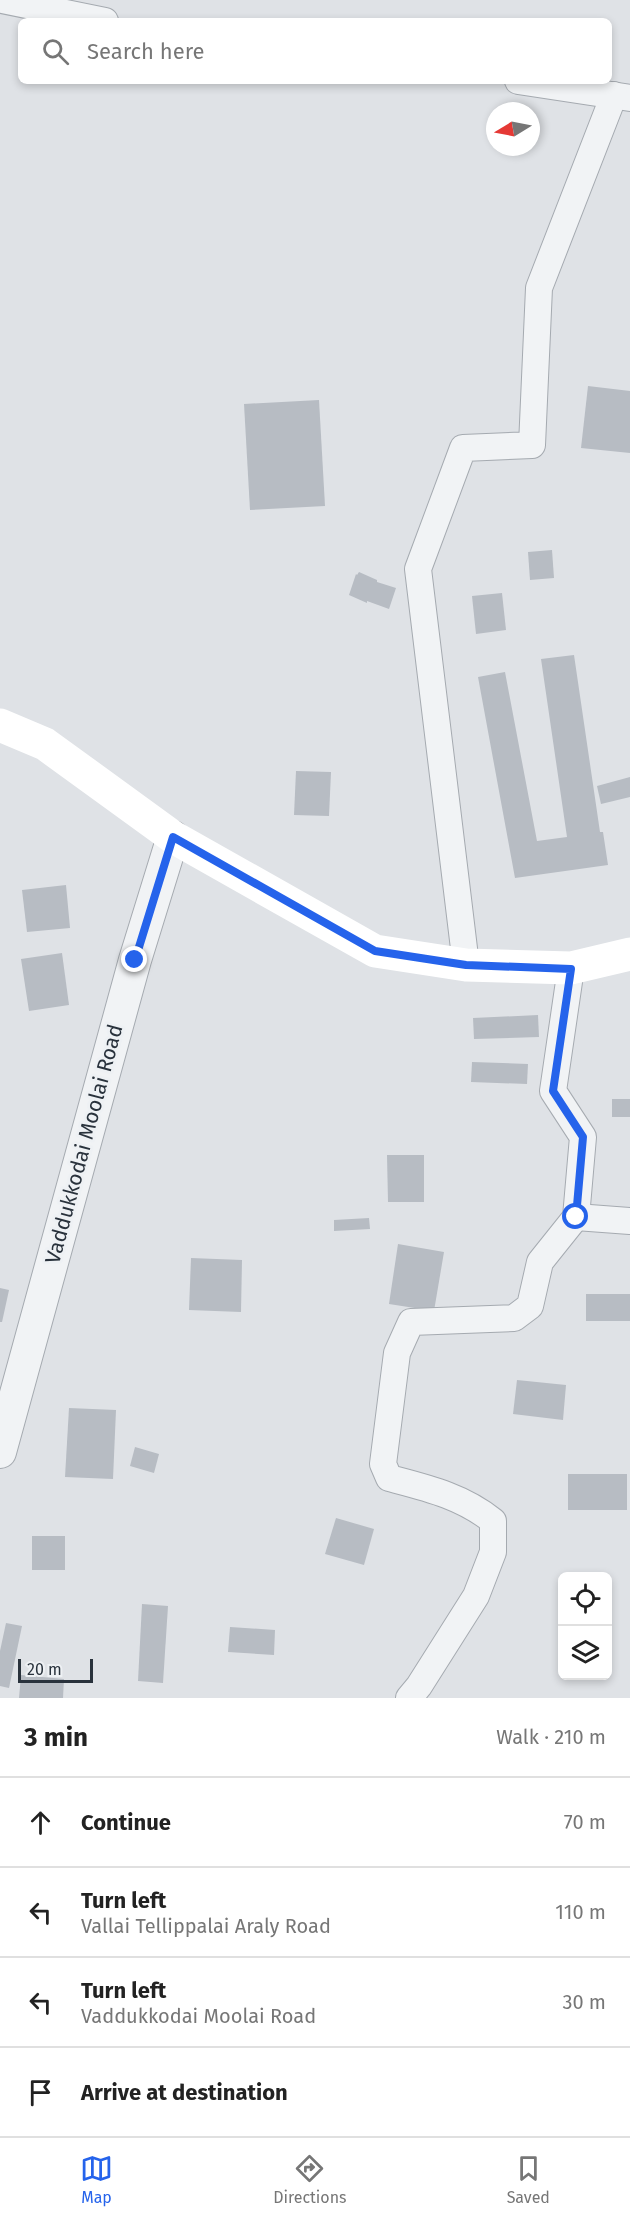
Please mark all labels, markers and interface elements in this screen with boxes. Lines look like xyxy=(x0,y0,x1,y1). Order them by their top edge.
search box xyxy=(18,18,612,84)
icon: search xyxy=(39,35,72,68)
text: Search here xyxy=(87,38,205,65)
north arrow xyxy=(486,102,540,156)
route end xyxy=(121,946,147,972)
street label: Vaddukkodai Moolai Road xyxy=(39,1021,129,1267)
route start xyxy=(562,1203,588,1229)
map controls xyxy=(558,1572,612,1680)
button: locate xyxy=(558,1572,612,1626)
button: layers xyxy=(558,1626,612,1680)
scale bar xyxy=(18,1656,93,1684)
text: 20 m xyxy=(27,1660,62,1679)
text: 3 min xyxy=(24,1722,88,1753)
text: Walk · 210 m xyxy=(496,1725,606,1749)
icon: ahead xyxy=(24,1806,57,1839)
text: Continue xyxy=(81,1809,171,1836)
text: 70 m xyxy=(564,1810,606,1834)
text: Turn left xyxy=(81,1887,166,1914)
icon: left xyxy=(24,1896,57,1929)
text: 110 m xyxy=(555,1900,606,1924)
text: Vallai Tellippalai Araly Road xyxy=(81,1914,331,1938)
text: Turn left xyxy=(81,1977,166,2004)
icon: left xyxy=(24,1986,57,2019)
text: 30 m xyxy=(562,1990,606,2014)
text: Vaddukkodai Moolai Road xyxy=(81,2004,316,2028)
icon: arrive xyxy=(24,2076,57,2109)
text: Arrive at destination xyxy=(81,2079,288,2106)
tab: Map xyxy=(80,2152,113,2207)
tab: Directions xyxy=(273,2152,347,2207)
tab: Saved xyxy=(507,2152,550,2207)

